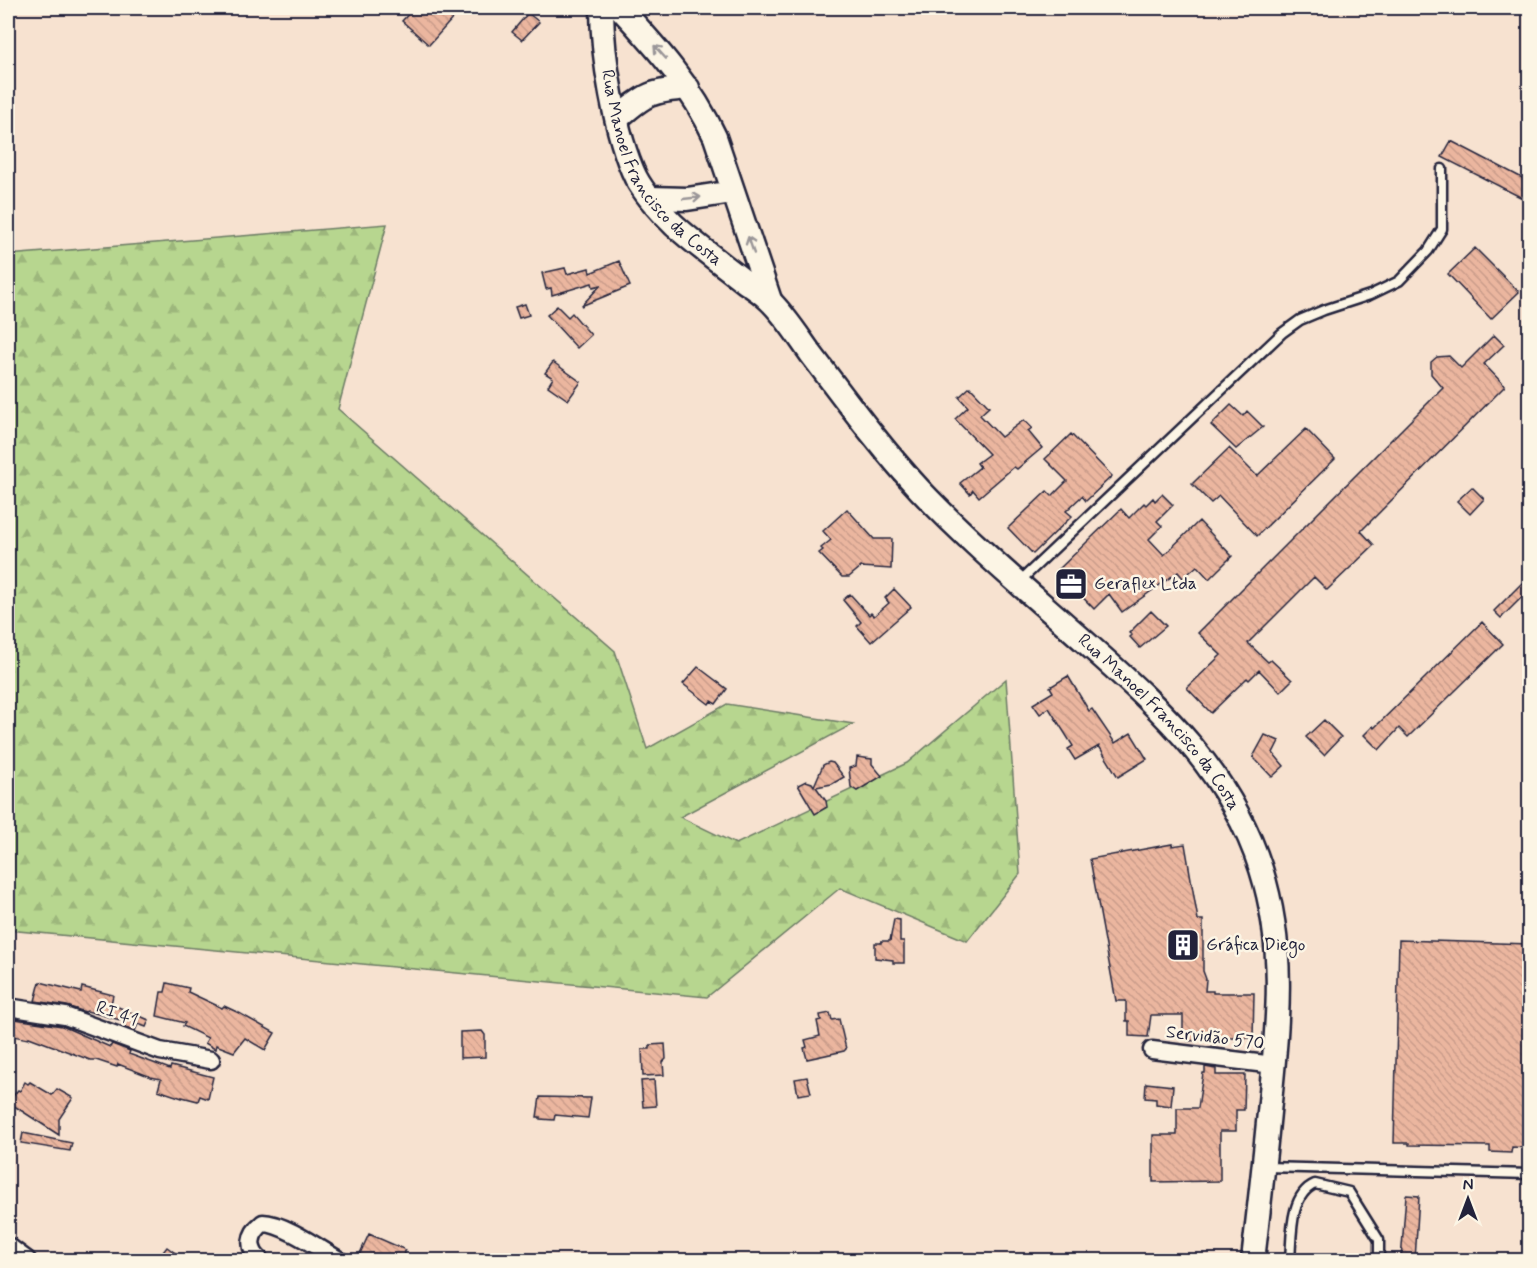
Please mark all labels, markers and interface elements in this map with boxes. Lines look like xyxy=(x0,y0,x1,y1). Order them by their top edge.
one-way arrow xyxy=(653,44,667,59)
street label: Rua Manoel Francisco da Costa xyxy=(595,68,727,272)
one-way arrow xyxy=(681,192,701,203)
one-way arrow xyxy=(744,236,755,255)
office icon: Geraflex Ltda xyxy=(1053,566,1089,602)
place label: Geraflex Ltda xyxy=(1094,572,1197,596)
street label: Rua Manoel Francisco da Costa xyxy=(1072,629,1246,815)
building icon: Gráfica Diego xyxy=(1165,927,1201,963)
place label: Gráfica Diego xyxy=(1206,933,1306,958)
street label: RI 41 xyxy=(93,995,141,1033)
street label: Servidão 570 xyxy=(1165,1020,1265,1056)
north arrow xyxy=(1438,1169,1498,1229)
text: N xyxy=(1463,1175,1473,1196)

